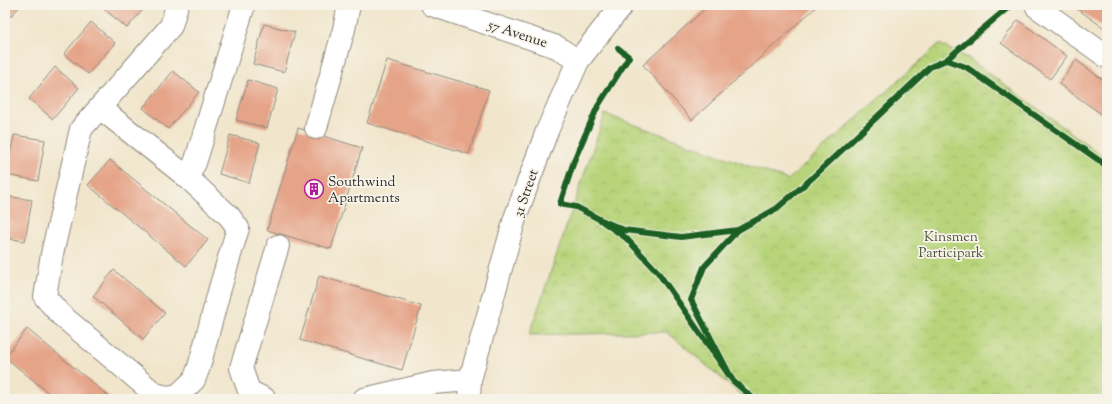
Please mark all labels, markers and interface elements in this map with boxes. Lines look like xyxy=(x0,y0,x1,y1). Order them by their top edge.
street label: 57 Avenue xyxy=(484,16,550,54)
street label: 31 Street xyxy=(509,167,544,220)
place label: Southwind Apartments xyxy=(328,173,400,209)
building icon: Southwind Apartments xyxy=(303,178,325,200)
park label: Kinsmen Participark xyxy=(919,228,984,264)

